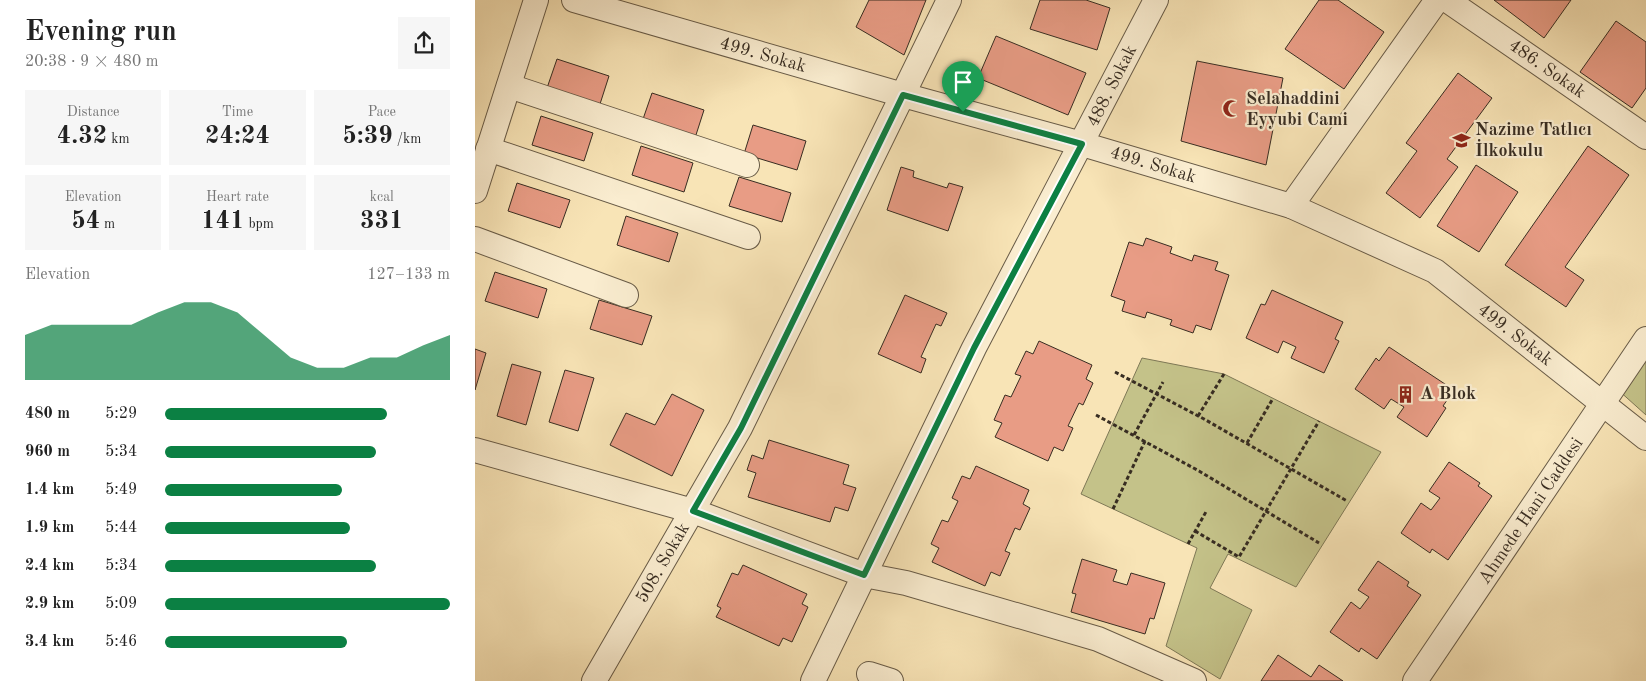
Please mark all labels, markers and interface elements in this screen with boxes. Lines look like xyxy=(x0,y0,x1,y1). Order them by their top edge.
button: share xyxy=(398,17,450,69)
text: Evening run xyxy=(25,19,177,47)
street label: 499. Sokak xyxy=(718,34,808,76)
street label: 486. Sokak xyxy=(1505,36,1589,102)
street label: 488. Sokak xyxy=(1084,42,1140,130)
text: 20:38 · 9 × 480 m xyxy=(25,54,158,70)
pin xyxy=(942,61,984,112)
icon: arrive xyxy=(949,68,977,96)
place label: Selahaddini Eyyubi Cami xyxy=(1246,90,1348,129)
mosque icon: Selahaddini Eyyubi Cami xyxy=(1222,99,1242,119)
text: Distance xyxy=(67,105,120,119)
text: Time xyxy=(222,105,253,119)
text: Pace xyxy=(368,105,396,119)
place label: Nazime Tatlıcı İlkokulu xyxy=(1475,121,1592,160)
text: 4.32 xyxy=(57,124,107,149)
text: 24:24 xyxy=(205,124,270,149)
text: 5:39 xyxy=(342,124,393,149)
school or university icon: Nazime Tatlıcı İlkokulu xyxy=(1451,130,1471,150)
text: km xyxy=(107,132,130,146)
text: /km xyxy=(393,132,421,146)
street label: 499. Sokak xyxy=(1108,143,1198,187)
text: Elevation xyxy=(65,190,122,204)
text: Heart rate xyxy=(206,190,269,204)
text: kcal xyxy=(370,190,394,204)
text: 54 xyxy=(71,209,100,234)
text: 141 xyxy=(201,209,245,234)
text: 331 xyxy=(360,209,404,234)
text: m xyxy=(100,217,115,231)
text: bpm xyxy=(245,217,274,231)
text: Elevation xyxy=(25,267,90,283)
text: 127–133 m xyxy=(367,267,450,283)
street label: 499. Sokak xyxy=(1474,300,1556,370)
building icon: A Blok xyxy=(1396,384,1416,404)
place label: A Blok xyxy=(1420,385,1476,403)
text: 480 m xyxy=(25,406,70,422)
text: 5:29 xyxy=(105,406,137,422)
street label: Ahmede Hani Caddesi xyxy=(1475,434,1587,587)
text: 960 m xyxy=(25,444,70,460)
text: 5:34 xyxy=(105,444,137,460)
text: 1.4 km xyxy=(25,482,74,498)
text: 5:49 xyxy=(105,482,137,498)
text: 1.9 km xyxy=(25,520,74,536)
text: 5:44 xyxy=(105,520,137,536)
street label: 508. Sokak xyxy=(633,520,693,606)
text: 2.4 km xyxy=(25,558,74,574)
text: 5:34 xyxy=(105,558,137,574)
text: 2.9 km xyxy=(25,596,74,612)
text: 5:09 xyxy=(105,596,137,612)
text: 3.4 km xyxy=(25,634,74,650)
text: 5:46 xyxy=(105,634,137,650)

